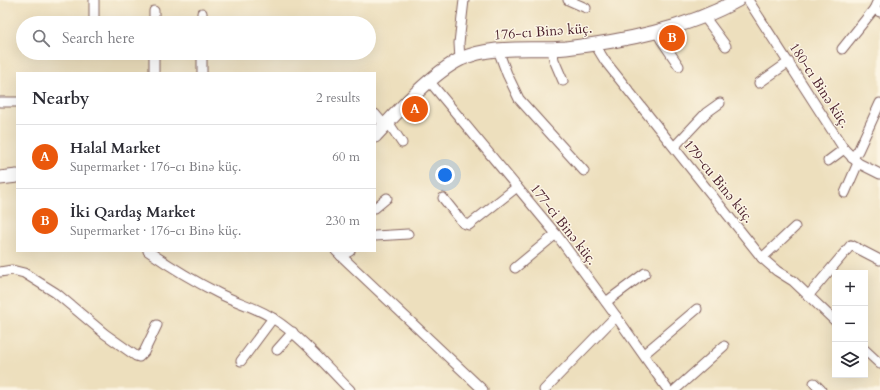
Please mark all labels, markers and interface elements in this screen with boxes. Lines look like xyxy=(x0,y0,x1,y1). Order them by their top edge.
search box xyxy=(16,16,376,60)
street label: 176-cı Binə küç. xyxy=(493,19,593,44)
pin: B xyxy=(659,23,685,53)
icon: search xyxy=(30,27,52,49)
text: Search here xyxy=(62,28,135,48)
street label: 180-cı Binə küç. xyxy=(785,39,854,132)
text: Nearby xyxy=(32,87,89,110)
text: 2 results xyxy=(316,89,360,107)
pin: A xyxy=(402,94,428,124)
street label: 179-cu Binə küç. xyxy=(679,136,758,227)
text: Halal Market xyxy=(70,138,160,158)
text: A xyxy=(40,148,50,166)
text: 60 m xyxy=(332,148,360,166)
text: Supermarket · 176-cı Binə küç. xyxy=(70,158,241,176)
your location xyxy=(435,165,455,185)
street label: 177-ci Binə küç. xyxy=(526,180,601,269)
text: İki Qardaş Market xyxy=(70,202,195,222)
text: B xyxy=(40,212,50,230)
text: 230 m xyxy=(326,212,360,230)
text: Supermarket · 176-cı Binə küç. xyxy=(70,222,241,240)
map controls xyxy=(832,270,868,378)
button: + xyxy=(832,270,868,306)
button: − xyxy=(832,306,868,342)
button: layers xyxy=(832,342,868,378)

